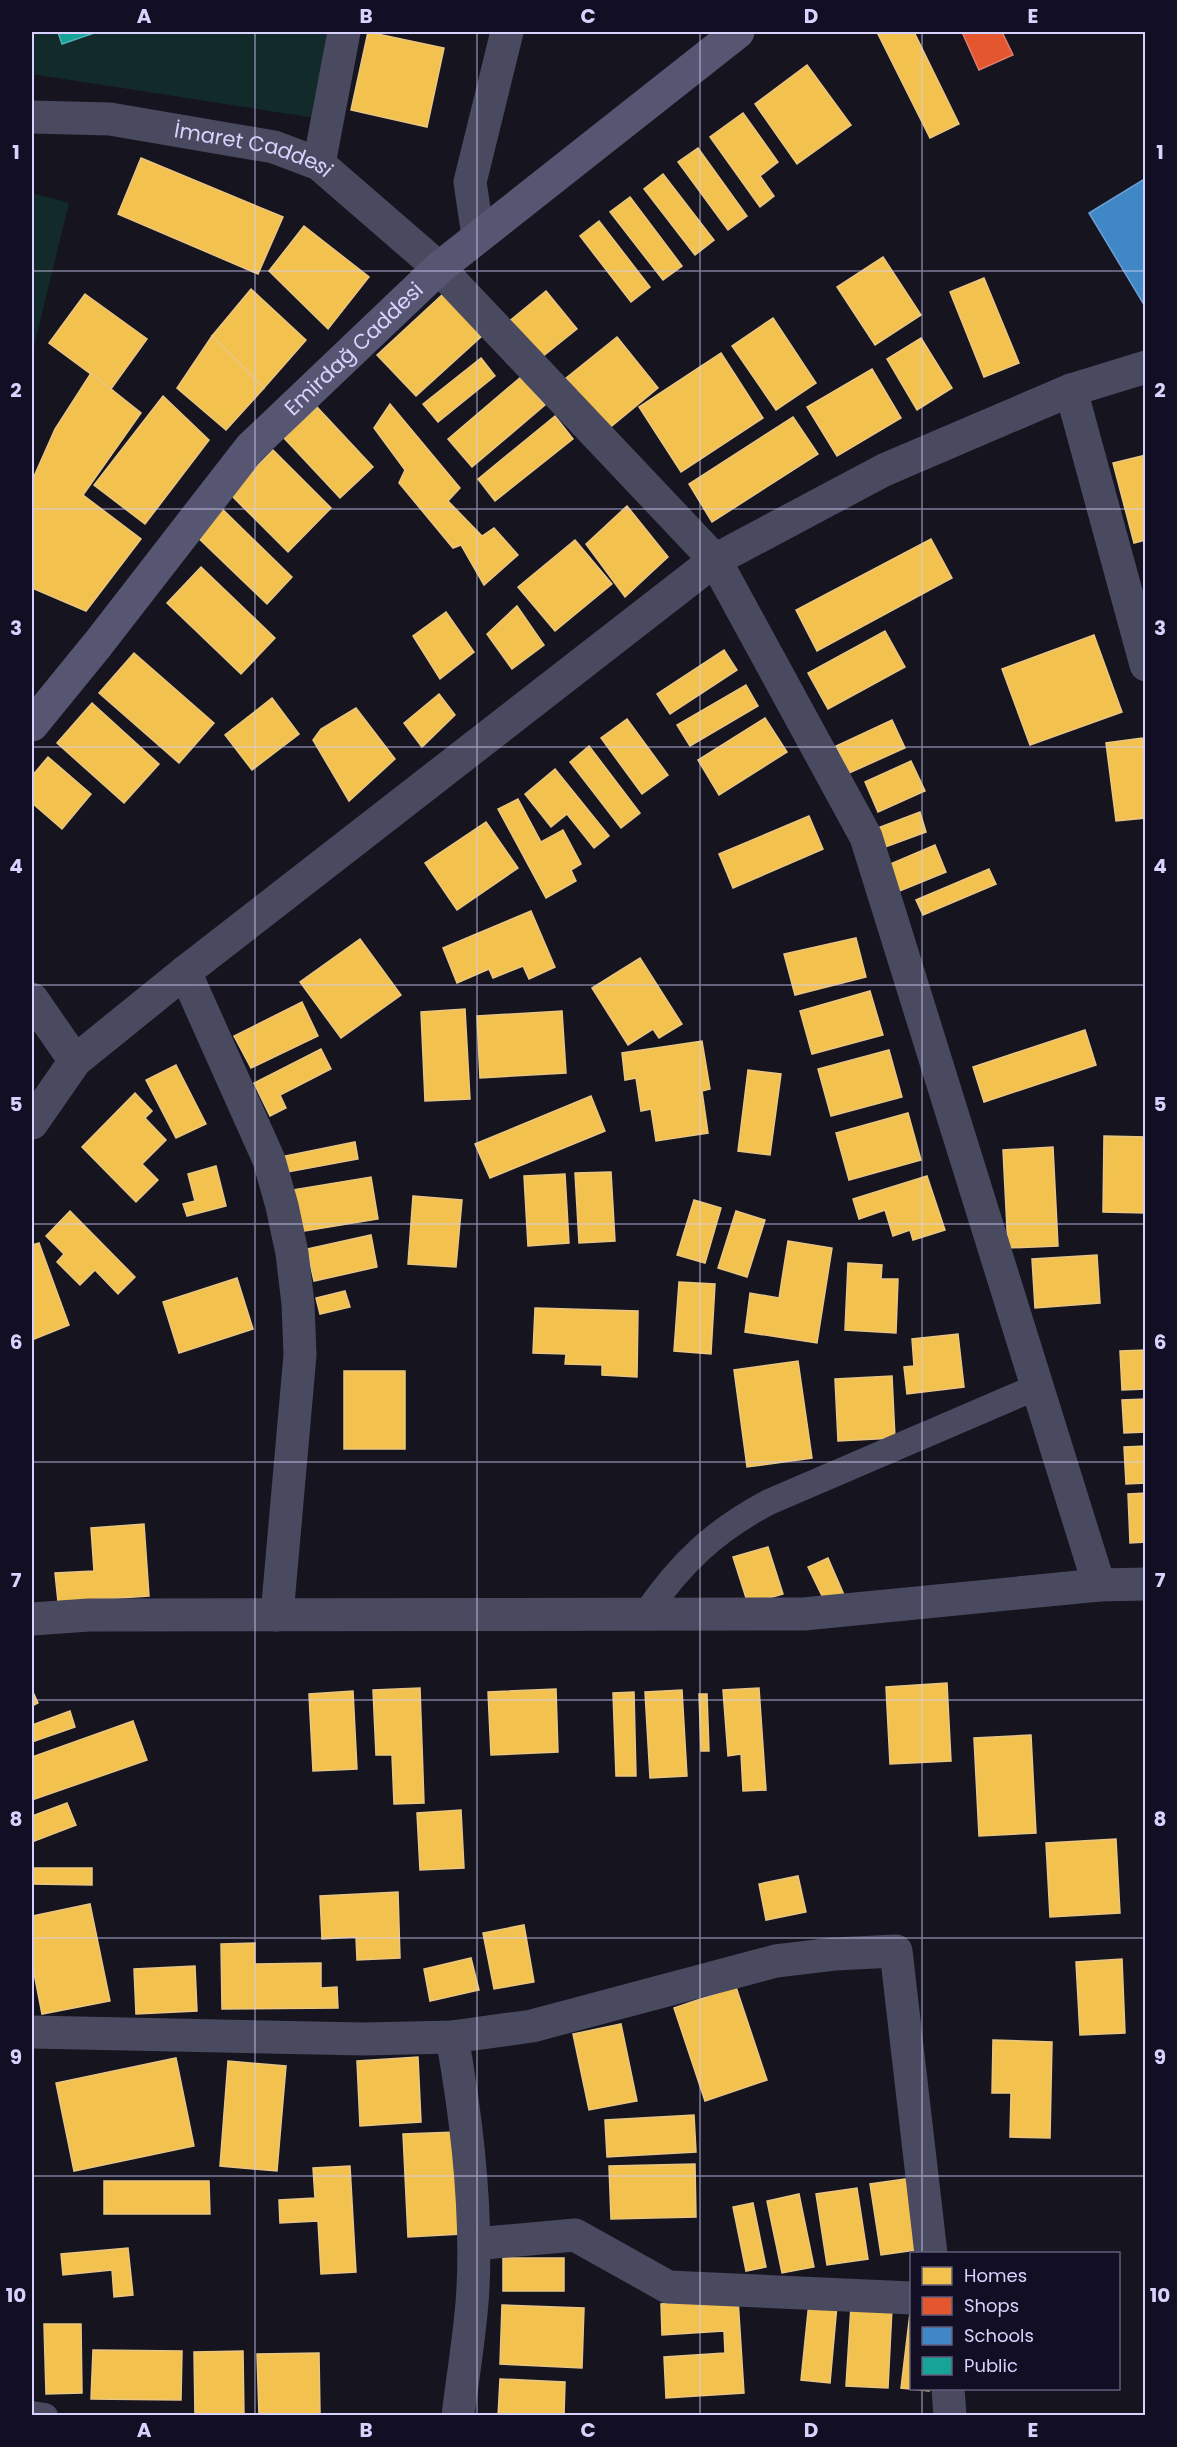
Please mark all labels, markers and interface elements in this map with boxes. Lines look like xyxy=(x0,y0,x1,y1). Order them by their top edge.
text: A xyxy=(137,2,152,30)
text: B xyxy=(359,2,373,30)
text: C xyxy=(580,2,596,30)
text: D xyxy=(804,2,818,30)
text: E xyxy=(1028,2,1038,30)
street label: İmaret Caddesi xyxy=(172,115,339,184)
text: 1 xyxy=(12,138,20,166)
text: 1 xyxy=(1156,138,1164,166)
street label: Emirdağ Caddesi xyxy=(278,276,429,422)
text: 2 xyxy=(10,376,22,404)
text: 2 xyxy=(1154,376,1166,404)
text: 3 xyxy=(10,614,22,642)
text: 3 xyxy=(1154,614,1166,642)
text: 4 xyxy=(9,852,23,880)
text: 4 xyxy=(1153,852,1167,880)
text: 5 xyxy=(10,1090,23,1118)
text: 5 xyxy=(1154,1090,1167,1118)
text: 6 xyxy=(10,1328,22,1356)
text: 6 xyxy=(1154,1328,1166,1356)
text: 7 xyxy=(11,1566,22,1594)
text: 7 xyxy=(1155,1566,1166,1594)
text: 8 xyxy=(10,1805,22,1833)
text: 8 xyxy=(1154,1805,1166,1833)
text: 9 xyxy=(10,2043,22,2071)
text: 9 xyxy=(1154,2043,1166,2071)
legend xyxy=(910,2252,1120,2390)
text: Homes xyxy=(964,2263,1027,2288)
text: 10 xyxy=(6,2281,26,2309)
text: 10 xyxy=(1150,2281,1170,2309)
text: Shops xyxy=(964,2293,1019,2318)
text: Schools xyxy=(964,2323,1034,2348)
text: Public xyxy=(964,2353,1018,2378)
text: A xyxy=(137,2416,152,2444)
text: B xyxy=(359,2416,373,2444)
text: C xyxy=(580,2416,596,2444)
text: D xyxy=(804,2416,818,2444)
text: E xyxy=(1028,2416,1038,2444)

